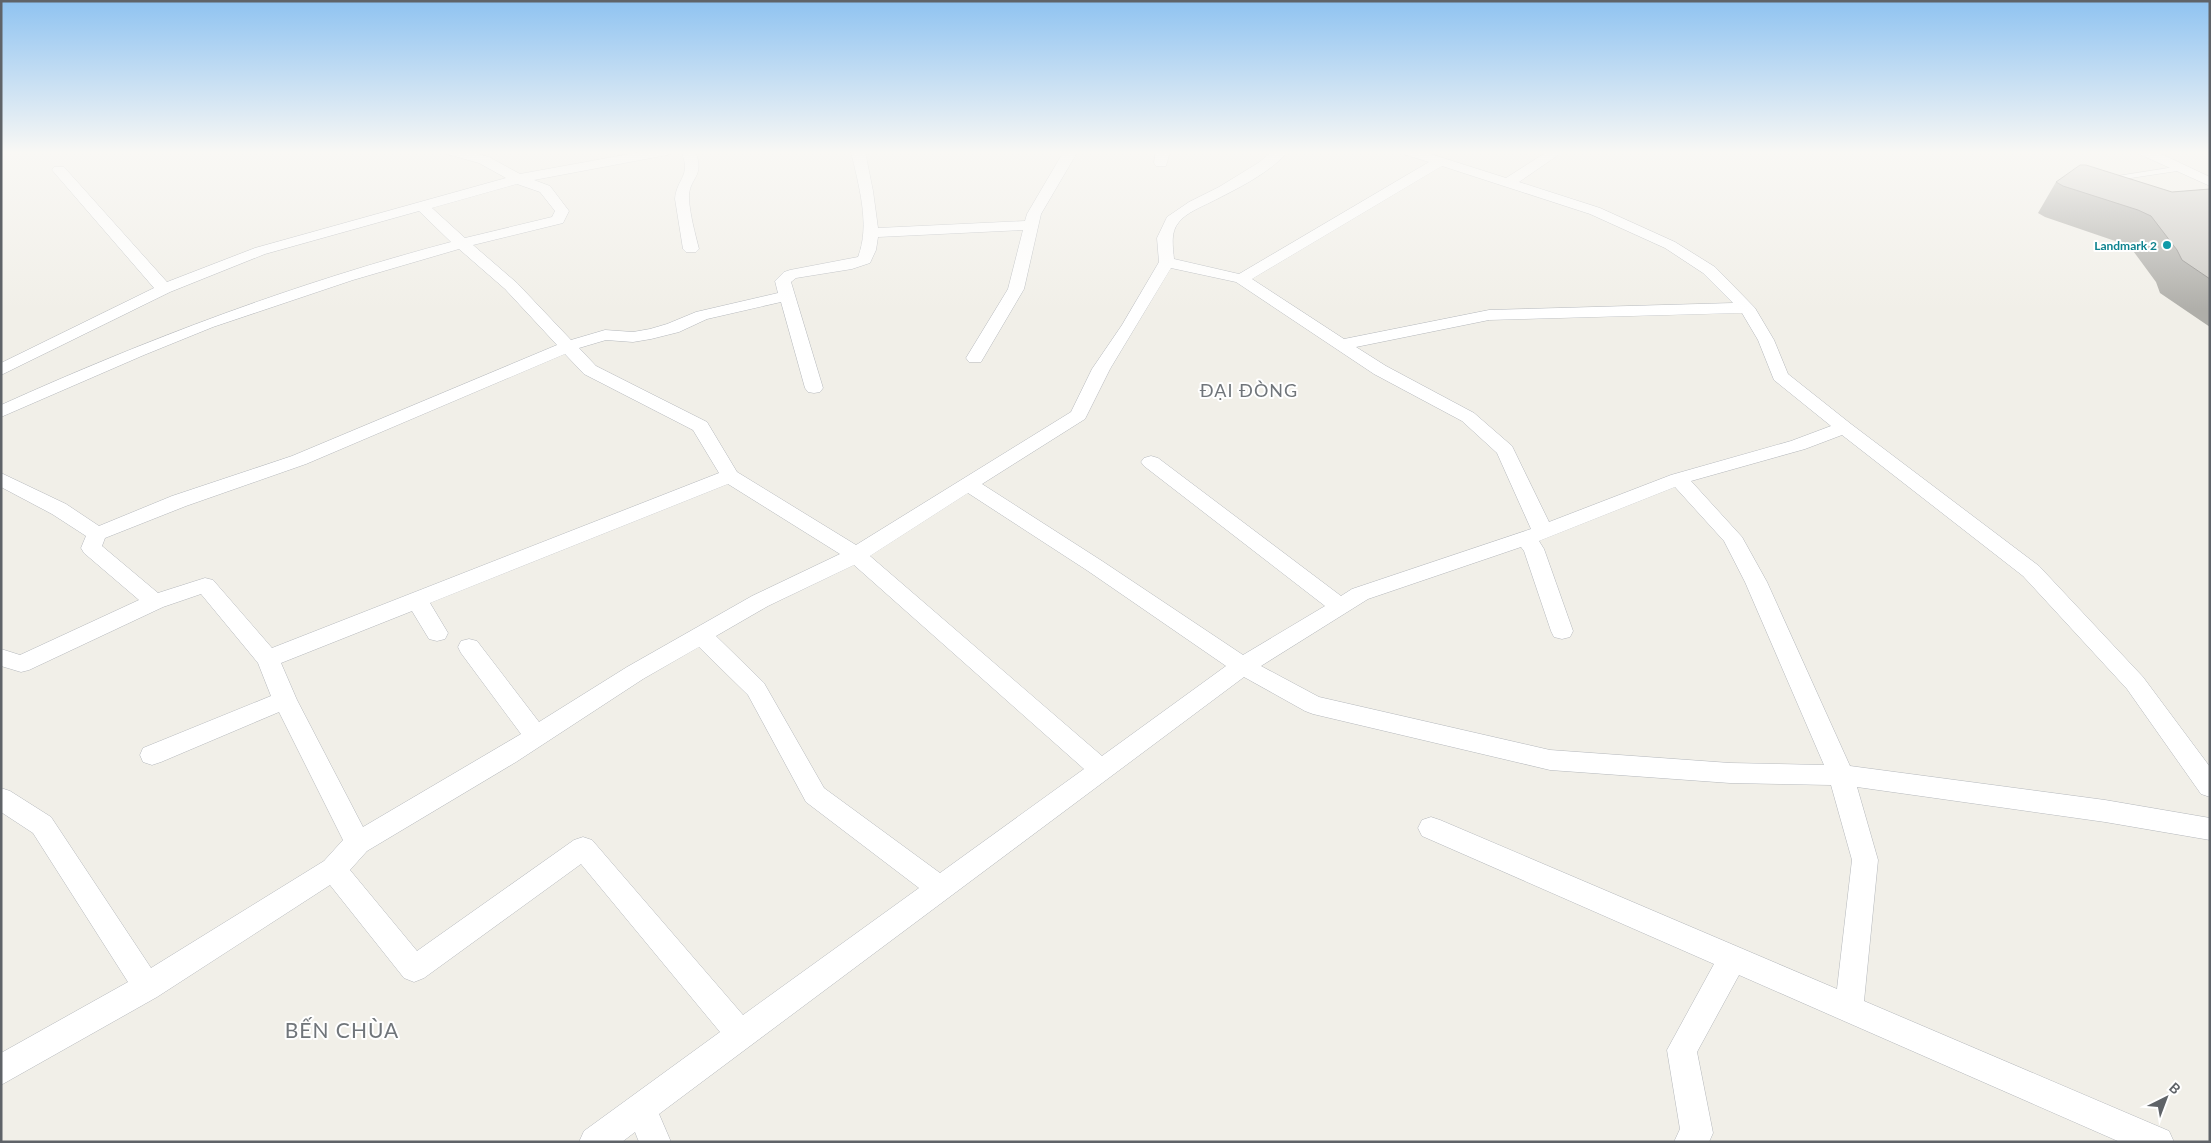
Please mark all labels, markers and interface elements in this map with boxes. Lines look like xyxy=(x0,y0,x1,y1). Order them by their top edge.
place label: Landmark 2 xyxy=(2094,238,2157,253)
marker: Landmark 2 xyxy=(2161,239,2173,251)
district label: ĐẠI ĐÒNG xyxy=(1200,379,1298,401)
district label: BẾN CHÙA xyxy=(285,1017,399,1042)
north arrow xyxy=(2141,1073,2191,1123)
text: B xyxy=(2166,1079,2184,1097)

